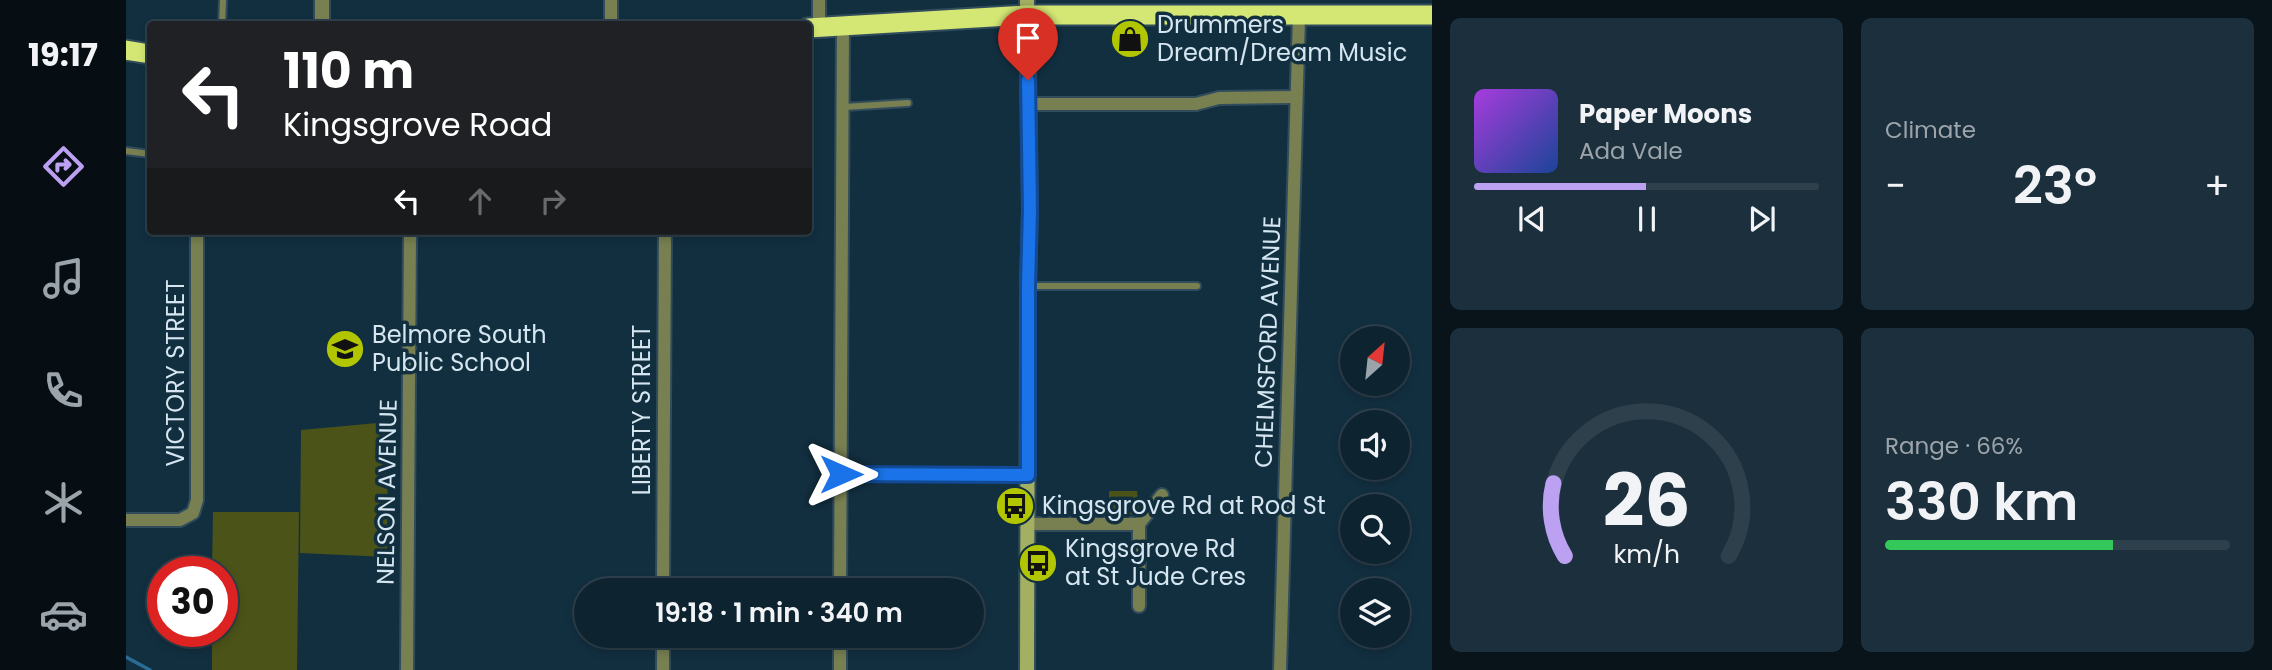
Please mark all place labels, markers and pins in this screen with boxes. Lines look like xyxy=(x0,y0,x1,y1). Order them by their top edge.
pin xyxy=(998,8,1058,80)
place label: Drummers Dream/Dream Music xyxy=(1157,8,1407,69)
shop icon: Drummers Dream/Dream Music xyxy=(1109,18,1151,60)
place label: Belmore South Public School xyxy=(372,318,547,379)
school or university icon: Belmore South Public School xyxy=(324,328,366,370)
bus stop icon: Kingsgrove Rd at Rod St xyxy=(994,485,1036,527)
place label: Kingsgrove Rd at Rod St xyxy=(1042,489,1326,522)
place label: Kingsgrove Rd at St Jude Cres xyxy=(1065,532,1246,593)
bus stop icon: Kingsgrove Rd at St Jude Cres xyxy=(1017,542,1059,584)

